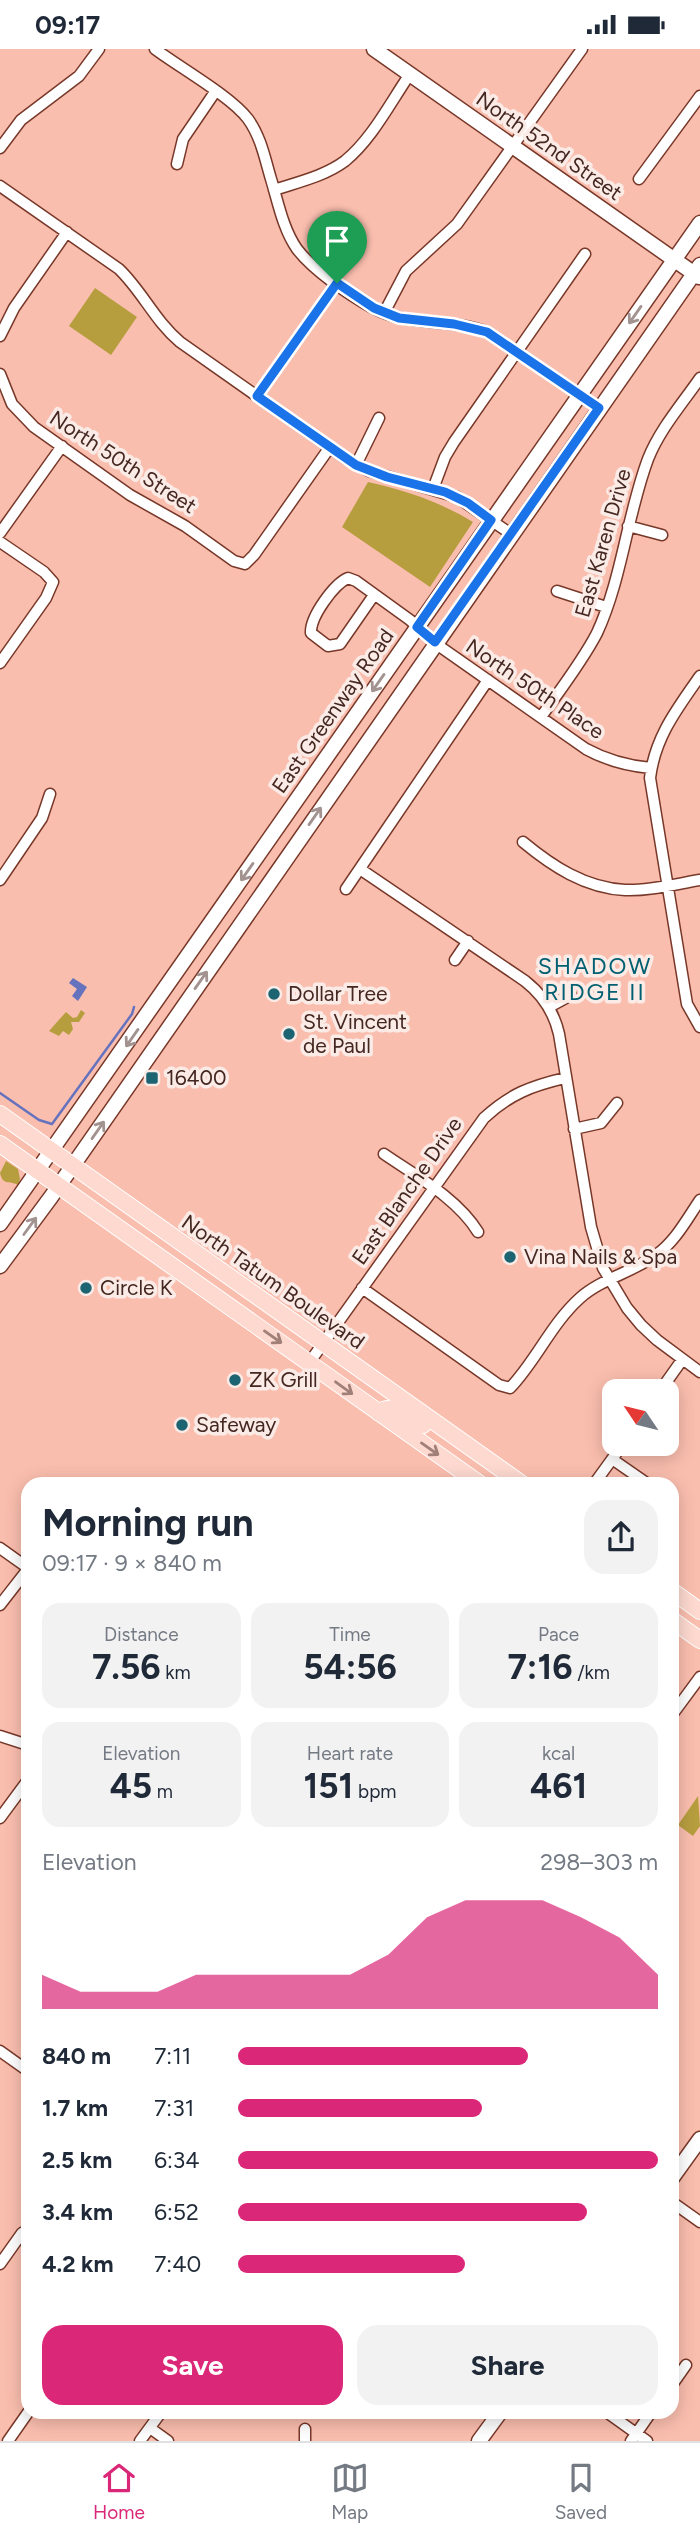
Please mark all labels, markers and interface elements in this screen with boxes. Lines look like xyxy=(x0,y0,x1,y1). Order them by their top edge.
text: 09:17 xyxy=(35,9,100,41)
street label: North 52nd Street xyxy=(472,86,627,205)
pin xyxy=(307,211,367,283)
icon: arrive xyxy=(318,222,356,260)
one-way arrow xyxy=(628,305,642,324)
street label: North 50th Street xyxy=(45,405,201,518)
street label: East Karen Drive xyxy=(569,466,636,620)
street label: East Greenway Road xyxy=(266,624,399,798)
street label: North 50th Place xyxy=(462,633,609,744)
one-way arrow xyxy=(371,673,385,692)
one-way arrow xyxy=(308,807,322,826)
one-way arrow xyxy=(240,862,254,881)
district label: SHADOW RIDGE II xyxy=(538,952,652,1006)
one-way arrow xyxy=(194,971,208,990)
place label: Dollar Tree xyxy=(288,981,388,1006)
marker: Dollar Tree xyxy=(266,986,282,1002)
place label: St. Vincent de Paul xyxy=(303,1009,407,1058)
marker: St. Vincent de Paul xyxy=(281,1026,297,1042)
one-way arrow xyxy=(125,1028,139,1047)
place label: 16400 xyxy=(166,1065,227,1090)
marker: 16400 xyxy=(144,1070,160,1086)
street label: East Blanche Drive xyxy=(346,1112,467,1269)
one-way arrow xyxy=(91,1121,105,1140)
street label: North Tatum Boulevard xyxy=(177,1209,370,1354)
one-way arrow xyxy=(22,1217,37,1236)
place label: Vina Nails & Spa xyxy=(524,1244,677,1269)
marker: Vina Nails & Spa xyxy=(502,1249,518,1265)
place label: Circle K xyxy=(100,1275,173,1300)
marker: Circle K xyxy=(78,1280,94,1296)
one-way arrow xyxy=(263,1330,282,1344)
place label: ZK Grill xyxy=(249,1367,318,1392)
marker: ZK Grill xyxy=(227,1372,243,1388)
north arrow xyxy=(602,1379,679,1456)
map controls xyxy=(602,1379,679,1456)
one-way arrow xyxy=(334,1381,353,1395)
place label: Safeway xyxy=(196,1412,276,1437)
marker: Safeway xyxy=(174,1417,190,1433)
one-way arrow xyxy=(420,1442,439,1456)
text: Morning run xyxy=(42,1500,254,1546)
button: share xyxy=(584,1500,658,1574)
text: 09:17 · 9 × 840 m xyxy=(42,1549,222,1577)
text: Distance xyxy=(104,1623,179,1646)
text: Time xyxy=(329,1623,371,1646)
text: Pace xyxy=(538,1623,579,1646)
text: 7.56 xyxy=(92,1646,161,1688)
text: 54:56 xyxy=(303,1646,397,1688)
text: 7:16 xyxy=(507,1646,572,1688)
text: km xyxy=(161,1661,191,1684)
text: /km xyxy=(572,1661,610,1684)
text: Elevation xyxy=(102,1742,180,1765)
text: Heart rate xyxy=(307,1742,393,1765)
text: kcal xyxy=(542,1742,575,1765)
text: 45 xyxy=(110,1765,152,1807)
text: 151 xyxy=(303,1765,353,1807)
text: 461 xyxy=(530,1765,587,1807)
text: m xyxy=(152,1780,173,1803)
text: bpm xyxy=(353,1780,397,1803)
text: Elevation xyxy=(42,1848,137,1876)
text: 298–303 m xyxy=(540,1848,658,1876)
text: 840 m xyxy=(42,2042,111,2070)
text: 7:11 xyxy=(154,2042,191,2070)
text: 1.7 km xyxy=(42,2094,108,2122)
text: 7:31 xyxy=(154,2094,194,2122)
text: 2.5 km xyxy=(42,2146,112,2174)
text: 6:34 xyxy=(154,2146,200,2174)
text: 3.4 km xyxy=(42,2198,113,2226)
text: 6:52 xyxy=(154,2198,199,2226)
text: 4.2 km xyxy=(42,2250,113,2278)
text: 7:40 xyxy=(154,2250,201,2278)
button: Save xyxy=(42,2325,343,2405)
button: Share xyxy=(357,2325,658,2405)
tab: Home xyxy=(93,2459,145,2524)
tab: Map xyxy=(331,2459,369,2524)
tab: Saved xyxy=(555,2459,607,2524)

